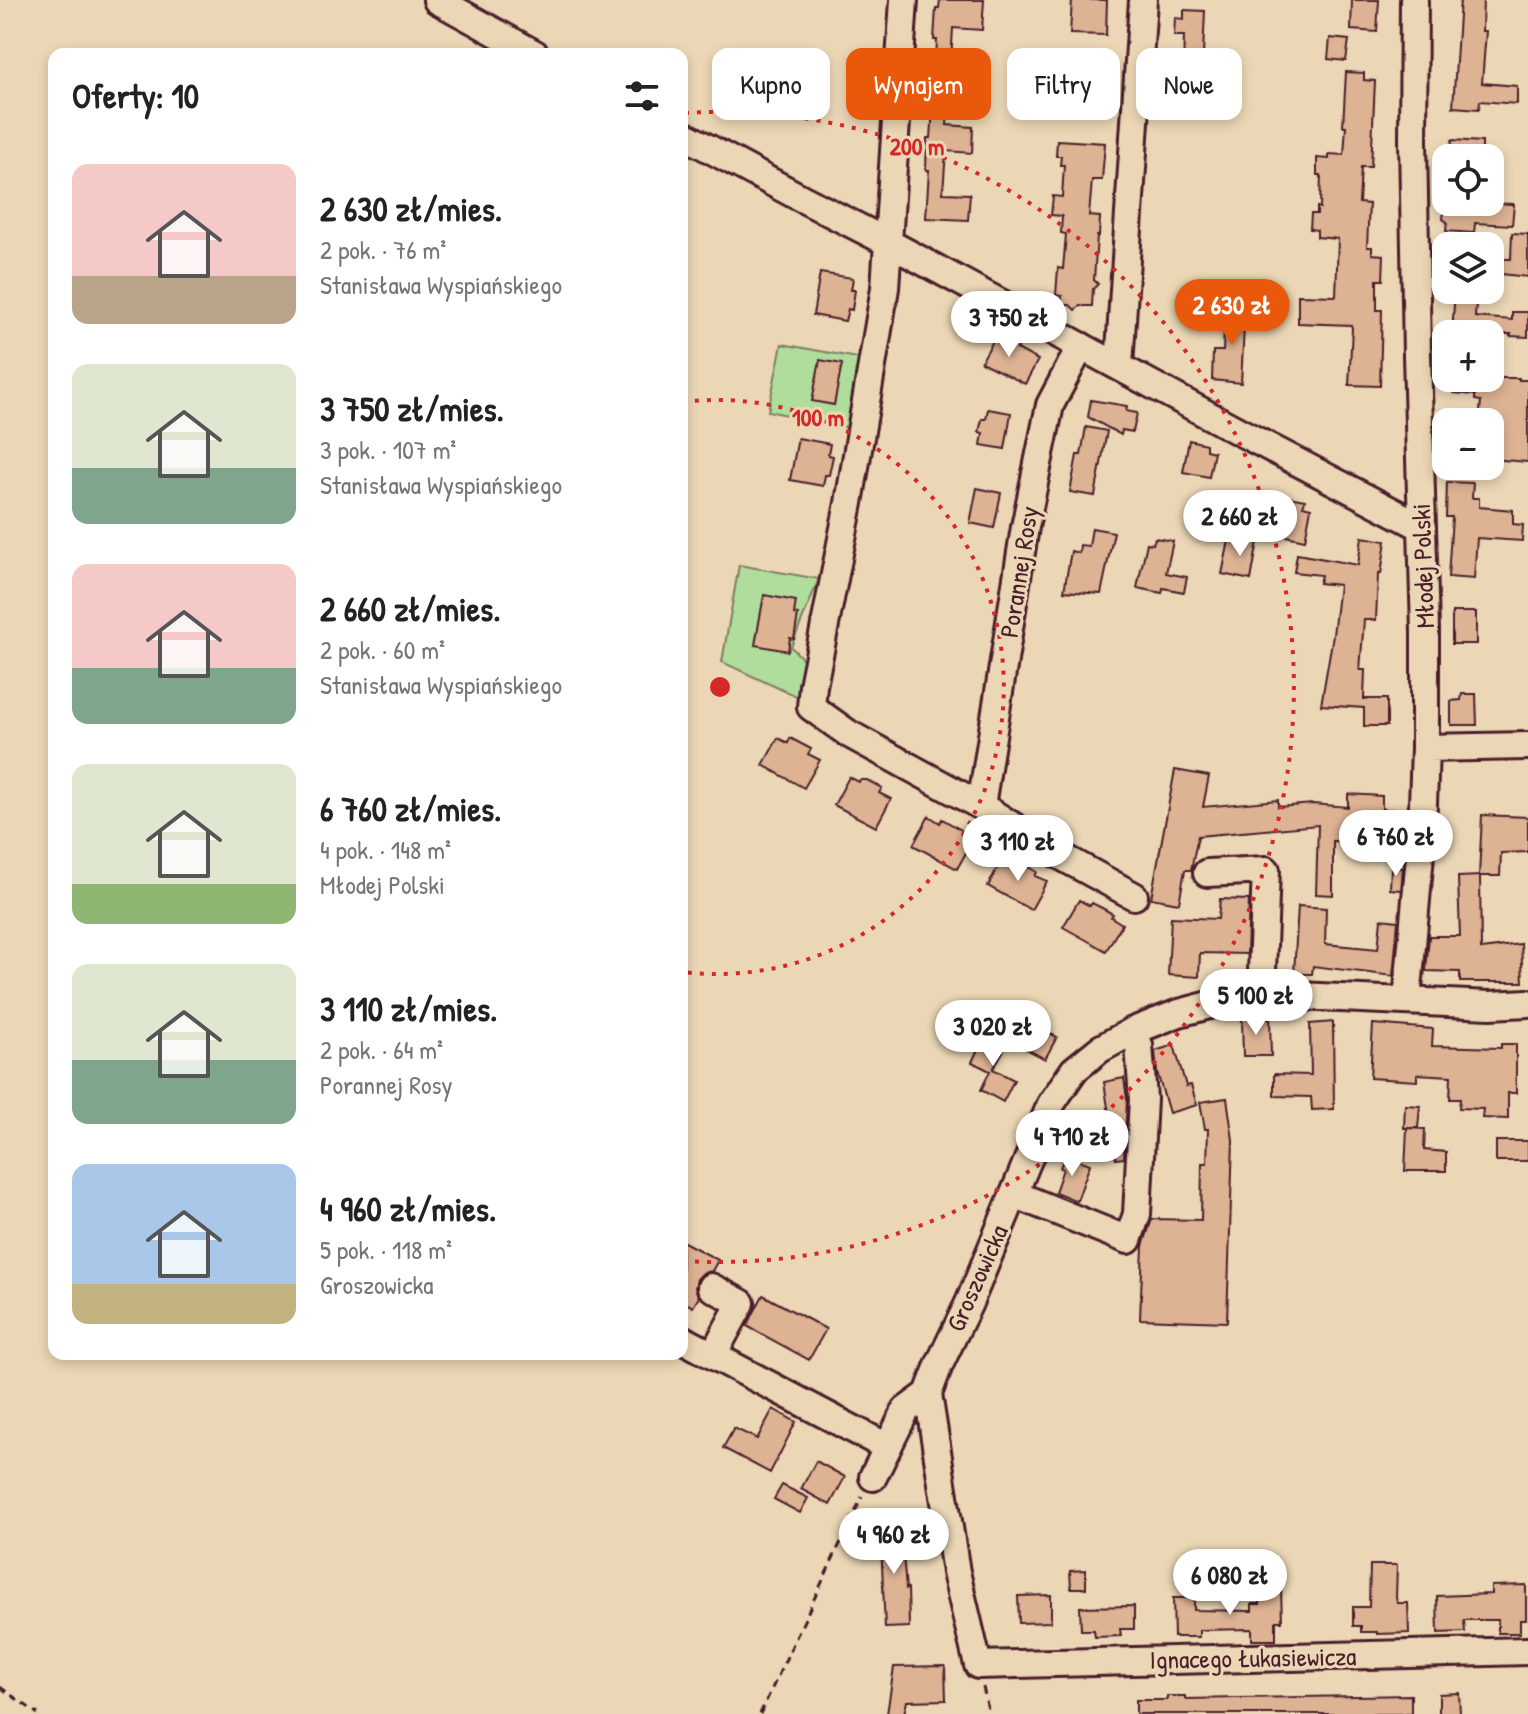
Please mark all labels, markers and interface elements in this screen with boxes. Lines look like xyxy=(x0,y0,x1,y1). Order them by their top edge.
chip: Kupno xyxy=(712,48,830,120)
chip: Wynajem xyxy=(846,48,991,120)
chip: Filtry xyxy=(1007,48,1120,120)
chip: Nowe xyxy=(1136,48,1242,120)
text: Oferty: 10 xyxy=(72,73,199,119)
icon: filters xyxy=(620,74,664,118)
text: 200 m xyxy=(890,130,944,162)
map controls xyxy=(1432,144,1504,480)
button: locate xyxy=(1432,144,1504,216)
text: 2 630 zł/mies. xyxy=(320,186,502,232)
icon: home xyxy=(136,196,232,292)
text: 2 pok. · 76 m² xyxy=(320,232,446,267)
button: layers xyxy=(1432,232,1504,304)
text: Stanisława Wyspiańskiego xyxy=(320,267,562,302)
pin: 2 630 zł xyxy=(1149,279,1315,347)
text: 2 630 zł xyxy=(1193,287,1271,322)
pin: 3 750 zł xyxy=(926,291,1092,359)
text: 3 750 zł xyxy=(969,299,1049,334)
button: + xyxy=(1432,320,1504,392)
text: 3 750 zł/mies. xyxy=(320,386,504,432)
icon: home xyxy=(136,396,232,492)
text: 100 m xyxy=(792,401,844,433)
button: − xyxy=(1432,408,1504,480)
text: 3 pok. · 107 m² xyxy=(320,432,456,467)
text: Stanisława Wyspiańskiego xyxy=(320,467,562,502)
pin: 2 660 zł xyxy=(1157,490,1323,558)
text: 2 660 zł xyxy=(1201,498,1279,533)
street label: Młodej Polski xyxy=(1403,503,1442,629)
street label: Porannej Rosy xyxy=(991,504,1046,640)
text: 2 660 zł/mies. xyxy=(320,586,500,632)
icon: home xyxy=(136,596,232,692)
text: 2 pok. · 60 m² xyxy=(320,632,445,667)
text: Stanisława Wyspiańskiego xyxy=(320,667,562,702)
centre of rings xyxy=(706,673,734,701)
text: 6 760 zł/mies. xyxy=(320,786,501,832)
icon: home xyxy=(136,796,232,892)
pin: 6 760 zł xyxy=(1313,810,1479,878)
pin: 3 110 zł xyxy=(935,815,1101,883)
text: 6 760 zł xyxy=(1357,818,1435,853)
text: 3 110 zł xyxy=(980,823,1056,858)
text: 4 pok. · 148 m² xyxy=(320,832,451,867)
text: Młodej Polski xyxy=(320,867,445,902)
pin: 5 100 zł xyxy=(1173,969,1339,1037)
text: 5 100 zł xyxy=(1218,977,1294,1012)
text: 3 110 zł/mies. xyxy=(320,986,497,1032)
icon: home xyxy=(136,996,232,1092)
pin: 3 020 zł xyxy=(910,1000,1076,1068)
text: 3 020 zł xyxy=(953,1008,1033,1043)
text: 2 pok. · 64 m² xyxy=(320,1032,443,1067)
text: Porannej Rosy xyxy=(320,1067,452,1102)
pin: 4 710 zł xyxy=(989,1110,1155,1178)
text: 4 710 zł xyxy=(1034,1118,1110,1153)
text: 4 960 zł/mies. xyxy=(320,1186,496,1232)
icon: home xyxy=(136,1196,232,1292)
street label: Groszowicka xyxy=(937,1219,1016,1337)
text: 5 pok. · 118 m² xyxy=(320,1232,452,1267)
text: Groszowicka xyxy=(320,1267,434,1302)
pin: 4 960 zł xyxy=(811,1508,977,1576)
text: 4 960 zł xyxy=(857,1516,931,1551)
pin: 6 080 zł xyxy=(1147,1549,1313,1617)
text: 6 080 zł xyxy=(1191,1557,1269,1592)
street label: Ignacego Łukasiewicza xyxy=(1149,1638,1357,1677)

